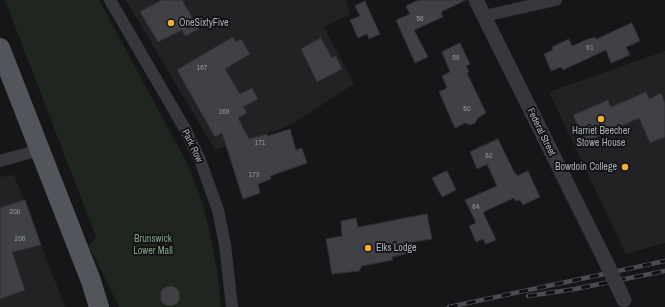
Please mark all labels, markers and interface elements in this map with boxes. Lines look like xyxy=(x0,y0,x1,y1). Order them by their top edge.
house number: 56 xyxy=(416,14,424,24)
place label: OneSixtyFive xyxy=(179,17,229,29)
marker: OneSixtyFive xyxy=(166,18,176,28)
house number: 61 xyxy=(586,43,594,53)
house number: 58 xyxy=(452,53,460,63)
house number: 167 xyxy=(197,63,207,73)
house number: 60 xyxy=(463,104,471,114)
street label: Federal Street xyxy=(524,106,558,158)
house number: 169 xyxy=(219,107,229,117)
marker: Harriet Beecher Stowe House xyxy=(596,114,606,124)
place label: Harriet Beecher Stowe House xyxy=(572,125,630,148)
street label: Park Row xyxy=(179,127,205,165)
house number: 171 xyxy=(255,138,265,148)
house number: 62 xyxy=(485,151,493,161)
place label: Bowdoin College xyxy=(555,161,617,173)
marker: Bowdoin College xyxy=(620,162,630,172)
house number: 173 xyxy=(249,170,259,180)
house number: 64 xyxy=(472,202,480,212)
house number: 200 xyxy=(10,207,20,217)
park label: Brunswick Lower Mall xyxy=(133,233,173,256)
house number: 206 xyxy=(15,234,25,244)
place label: Elks Lodge xyxy=(376,242,417,254)
marker: Elks Lodge xyxy=(363,243,373,253)

